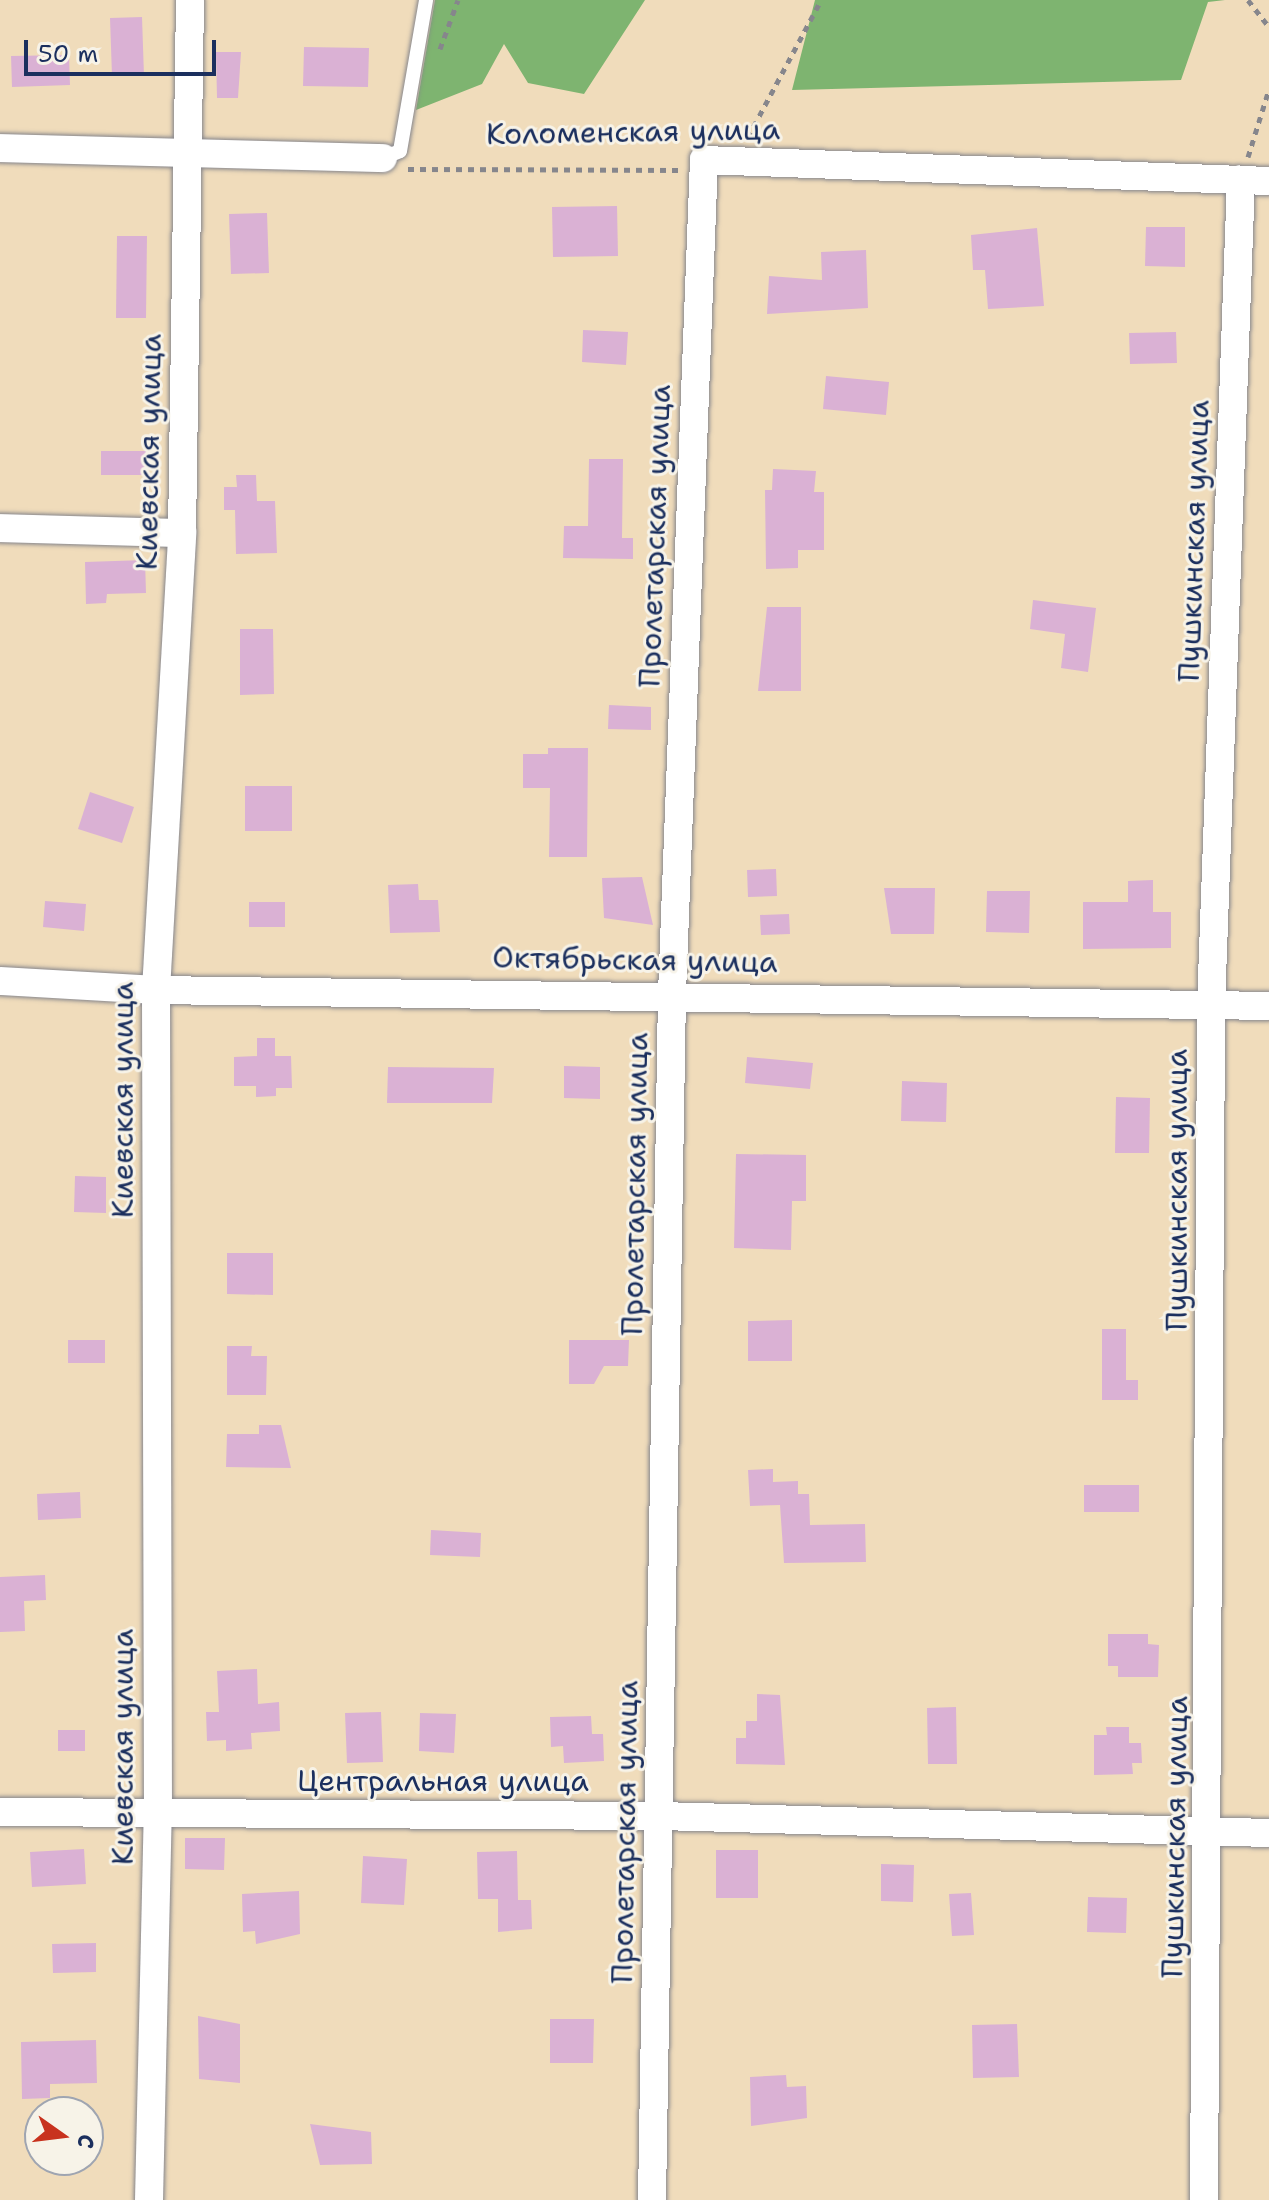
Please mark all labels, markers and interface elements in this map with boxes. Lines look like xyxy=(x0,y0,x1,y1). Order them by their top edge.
scale bar xyxy=(28,24,220,74)
text: 50 m xyxy=(38,38,98,70)
street label: Коломенская улица xyxy=(486,111,780,153)
street label: Киевская улица xyxy=(129,333,169,571)
street label: Пролетарская улица xyxy=(632,384,678,688)
street label: Пушкинская улица xyxy=(1171,399,1217,683)
street label: Октябрьская улица xyxy=(492,940,778,980)
street label: Киевская улица xyxy=(105,982,141,1218)
street label: Пролетарская улица xyxy=(614,1032,656,1336)
street label: Пушкинская улица xyxy=(1159,1049,1195,1331)
street label: Киевская улица xyxy=(105,1629,141,1865)
street label: Пролетарская улица xyxy=(604,1680,646,1984)
street label: Пушкинская улица xyxy=(1155,1696,1195,1978)
street label: Центральная улица xyxy=(297,1763,589,1799)
north arrow xyxy=(24,2096,104,2176)
text: С xyxy=(70,2131,102,2152)

